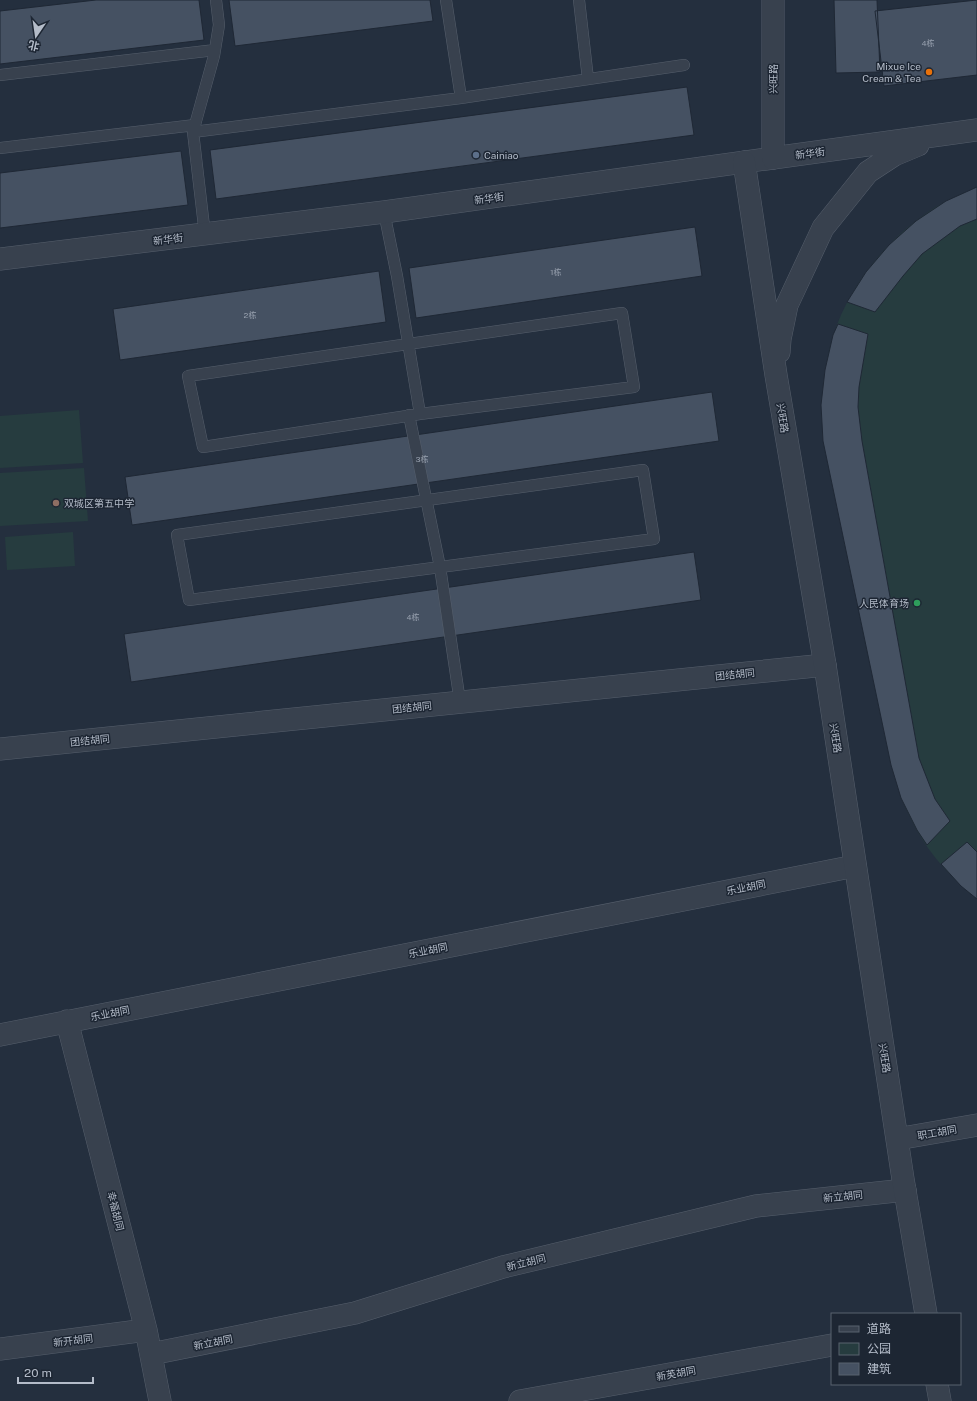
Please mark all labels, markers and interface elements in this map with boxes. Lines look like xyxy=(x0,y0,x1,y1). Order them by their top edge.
north arrow xyxy=(16,16,56,56)
house number: 4栋 xyxy=(921,38,935,48)
text: 北 xyxy=(27,39,40,53)
place label: Mixue Ice Cream & Tea xyxy=(862,60,921,84)
street label: 兴旺路 xyxy=(767,64,779,94)
marker: Mixue Ice Cream & Tea xyxy=(924,67,934,77)
street label: 新华街 xyxy=(794,145,826,161)
place label: Cainiao xyxy=(484,149,519,161)
marker: Cainiao xyxy=(471,150,481,160)
street label: 新华街 xyxy=(473,190,505,206)
street label: 新华街 xyxy=(152,231,184,247)
house number: 1栋 xyxy=(550,267,562,277)
house number: 2栋 xyxy=(244,310,256,320)
street label: 兴旺路 xyxy=(775,402,791,434)
house number: 3栋 xyxy=(415,454,429,464)
place label: 双城区第五中学 xyxy=(64,497,134,509)
marker: 双城区第五中学 xyxy=(51,498,61,508)
place label: 人民体育场 xyxy=(859,597,909,609)
marker: 人民体育场 xyxy=(912,598,922,608)
house number: 4栋 xyxy=(406,612,420,622)
street label: 团结胡同 xyxy=(714,666,756,682)
street label: 团结胡同 xyxy=(391,699,433,715)
street label: 兴旺路 xyxy=(828,722,844,754)
street label: 团结胡同 xyxy=(69,732,111,748)
street label: 乐业胡同 xyxy=(725,877,767,897)
street label: 乐业胡同 xyxy=(407,940,449,960)
street label: 乐业胡同 xyxy=(89,1003,131,1023)
street label: 兴旺路 xyxy=(877,1042,893,1074)
street label: 职工胡同 xyxy=(916,1123,958,1141)
street label: 新立胡同 xyxy=(822,1188,864,1204)
street label: 幸福胡同 xyxy=(105,1190,127,1232)
street label: 新立胡同 xyxy=(505,1251,547,1273)
legend xyxy=(831,1313,961,1385)
text: 道路 xyxy=(867,1322,891,1336)
street label: 新开胡同 xyxy=(52,1332,94,1348)
street label: 新立胡同 xyxy=(192,1332,234,1352)
text: 公园 xyxy=(867,1342,891,1356)
scale bar xyxy=(18,1359,93,1385)
text: 建筑 xyxy=(867,1362,891,1376)
street label: 新英胡同 xyxy=(655,1364,697,1382)
text: 20 m xyxy=(24,1366,52,1380)

